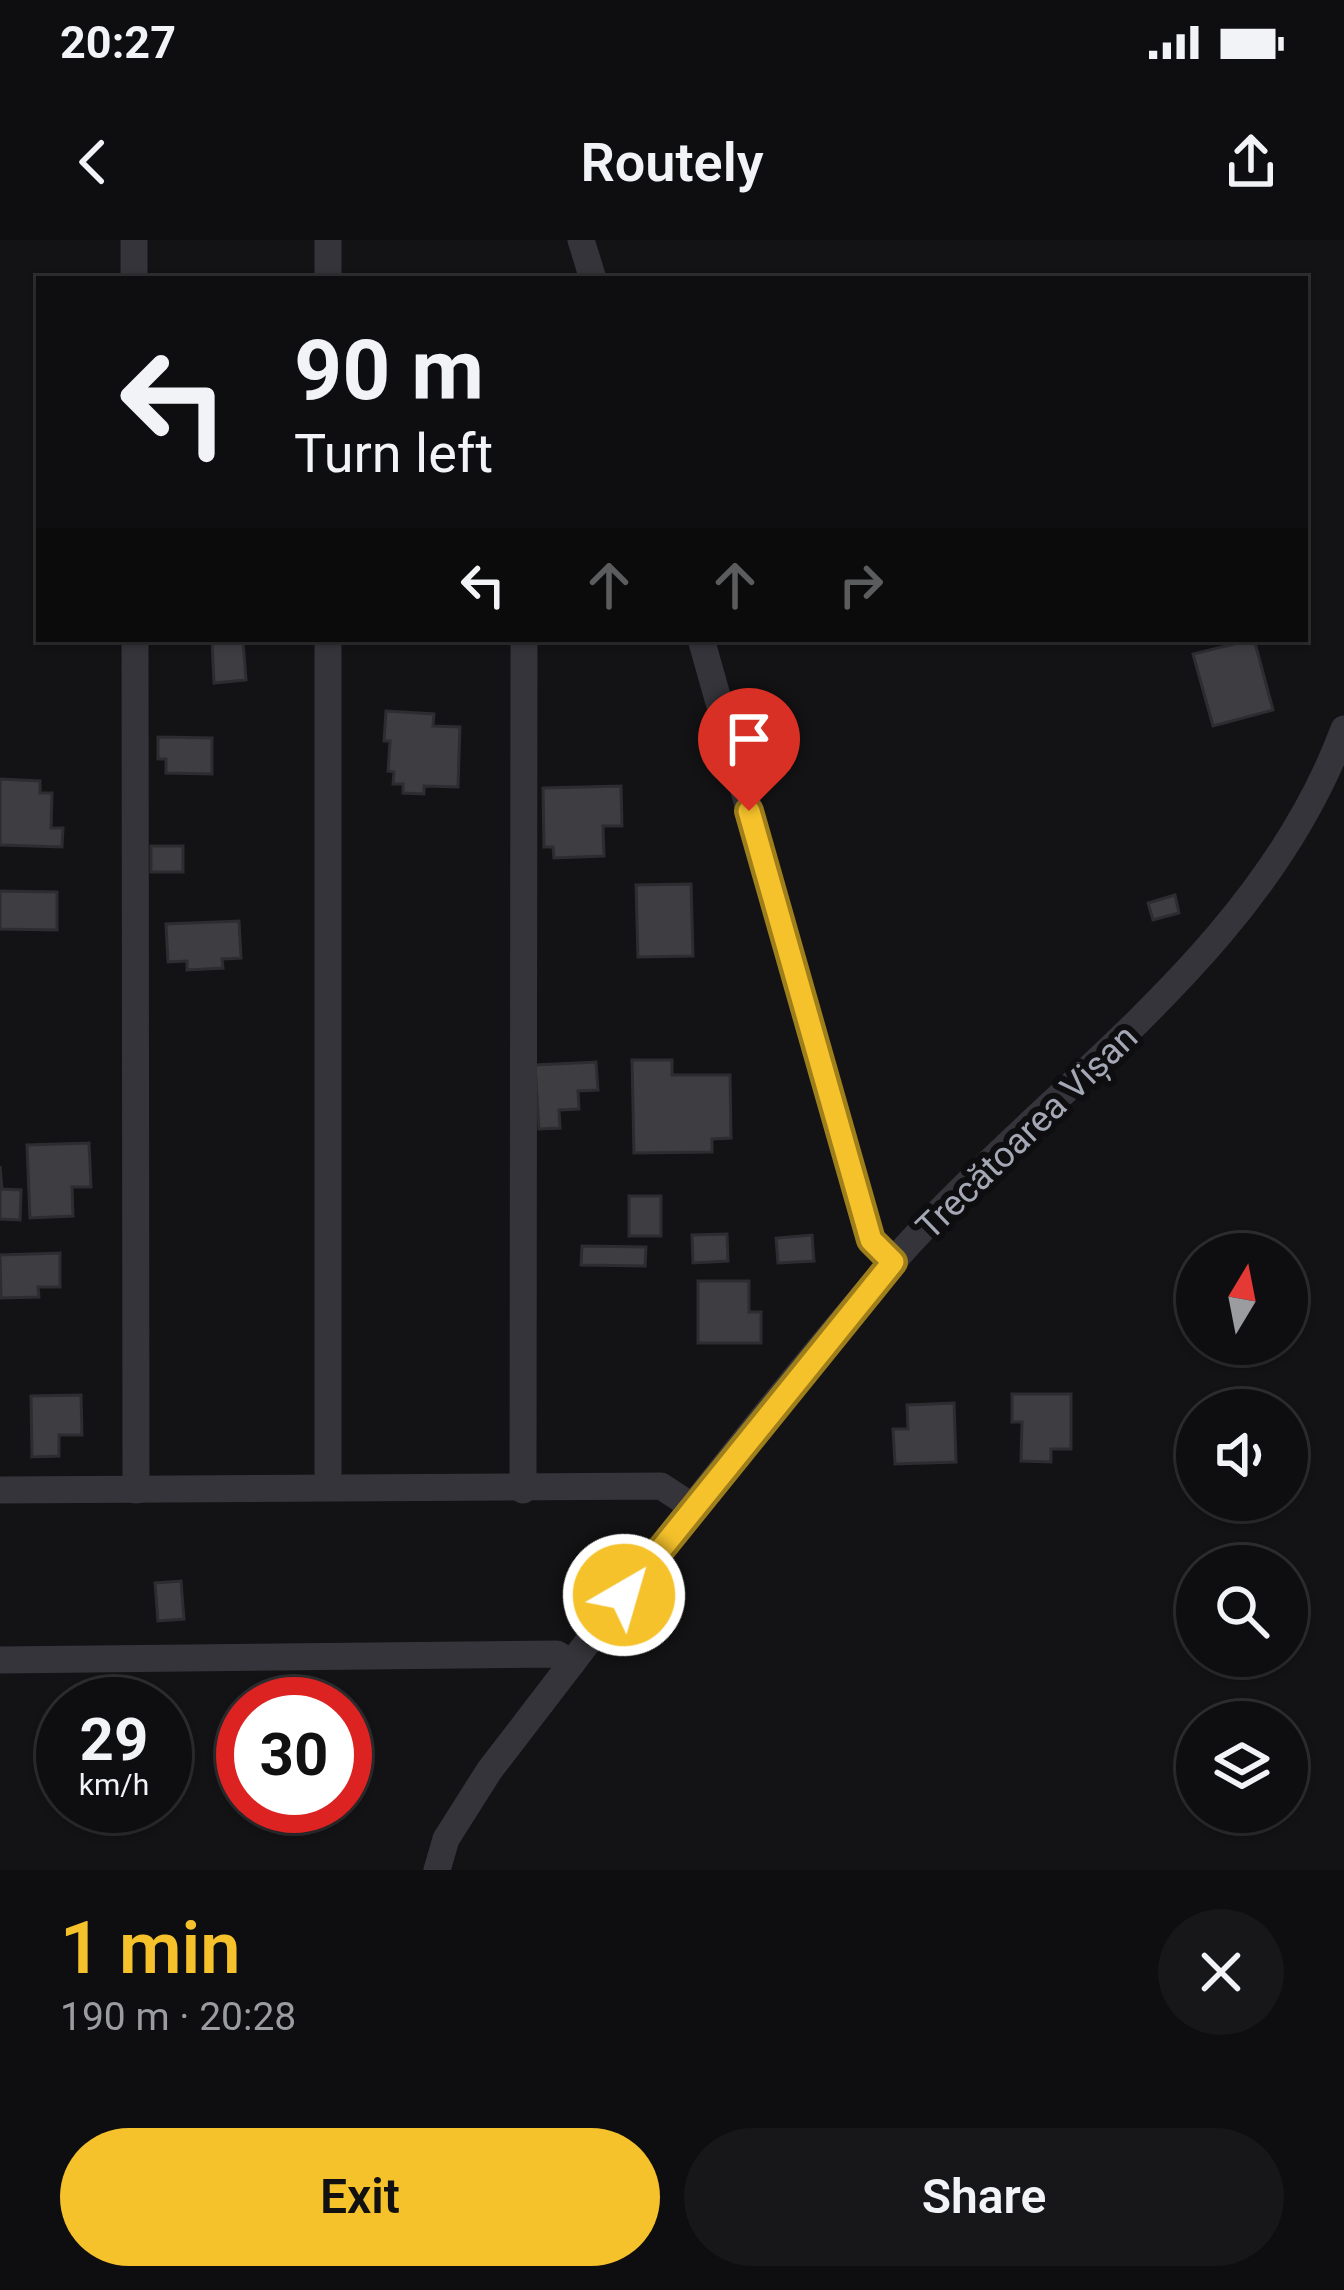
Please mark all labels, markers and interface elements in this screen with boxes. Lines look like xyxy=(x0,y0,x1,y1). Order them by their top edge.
text: 20:27 xyxy=(60,16,176,69)
icon: back xyxy=(60,129,126,195)
icon: share xyxy=(1218,129,1284,195)
text: Routely xyxy=(580,131,764,194)
text: 90 m xyxy=(294,321,484,420)
icon: left xyxy=(96,324,252,480)
text: Turn left xyxy=(294,422,493,485)
icon: left xyxy=(450,552,516,618)
icon: ahead xyxy=(576,552,642,618)
icon: ahead xyxy=(702,552,768,618)
icon: right xyxy=(828,552,894,618)
pin xyxy=(698,688,800,811)
icon: arrive xyxy=(716,706,782,772)
street label: Trecătoarea Vișan xyxy=(908,1016,1147,1249)
north arrow xyxy=(1176,1233,1308,1365)
map controls xyxy=(1176,1233,1308,1833)
button: sound xyxy=(1176,1389,1308,1521)
position arrow xyxy=(561,1532,687,1658)
button: search xyxy=(1176,1545,1308,1677)
speed limit sign: 30 xyxy=(216,1677,372,1833)
button: layers xyxy=(1176,1701,1308,1833)
text: 29 xyxy=(80,1704,148,1775)
text: km/h xyxy=(79,1767,149,1802)
text: 1 min xyxy=(60,1906,241,1991)
button: close xyxy=(1158,1909,1284,2035)
text: 190 m · 20:28 xyxy=(60,1994,296,2040)
button: Exit xyxy=(60,2128,660,2266)
button: Share xyxy=(684,2128,1284,2266)

